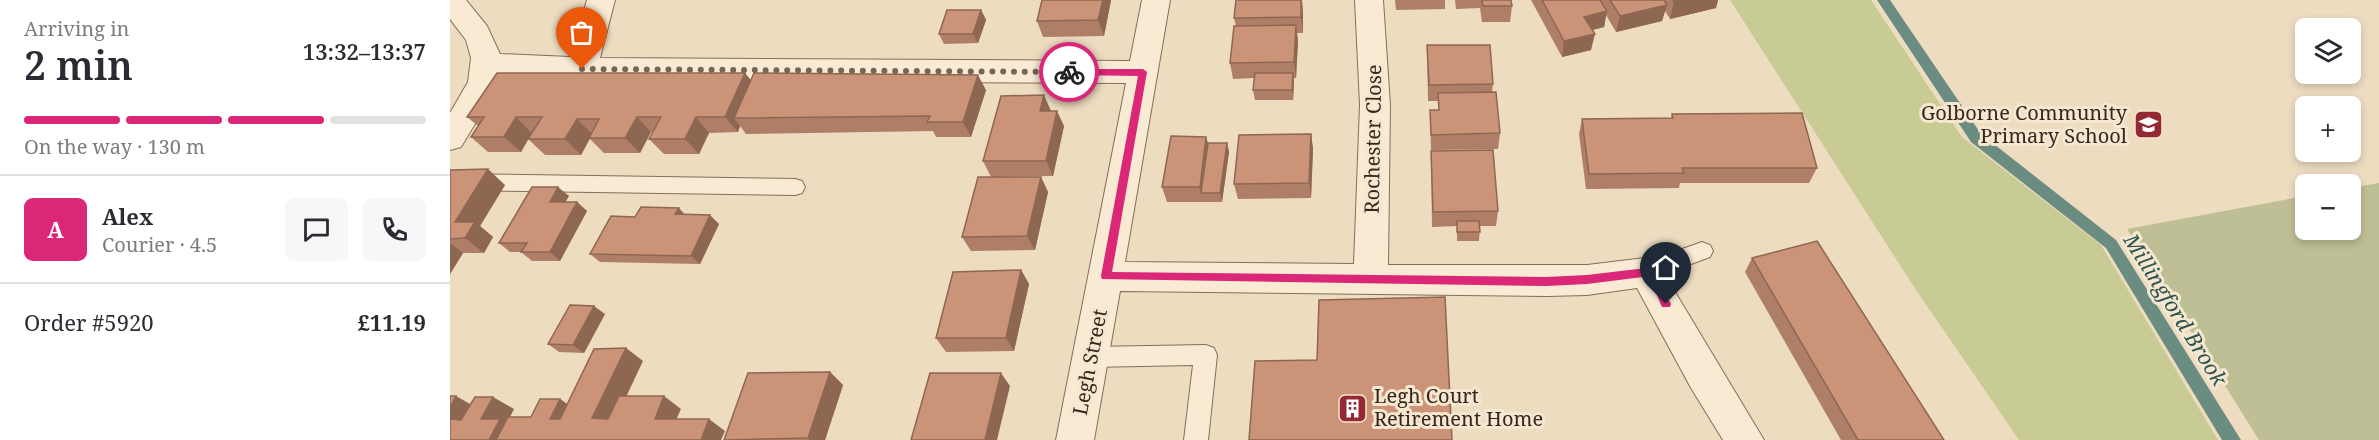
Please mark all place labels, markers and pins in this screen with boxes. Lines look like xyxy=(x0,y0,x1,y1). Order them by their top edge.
pin xyxy=(556,7,607,69)
place label: Golborne Community Primary School xyxy=(1921,99,2128,149)
school or university icon: Golborne Community Primary School xyxy=(2132,109,2164,141)
pin xyxy=(1640,242,1691,304)
place label: Legh Court Retirement Home xyxy=(1374,382,1543,432)
building icon: Legh Court Retirement Home xyxy=(1337,392,1369,424)

